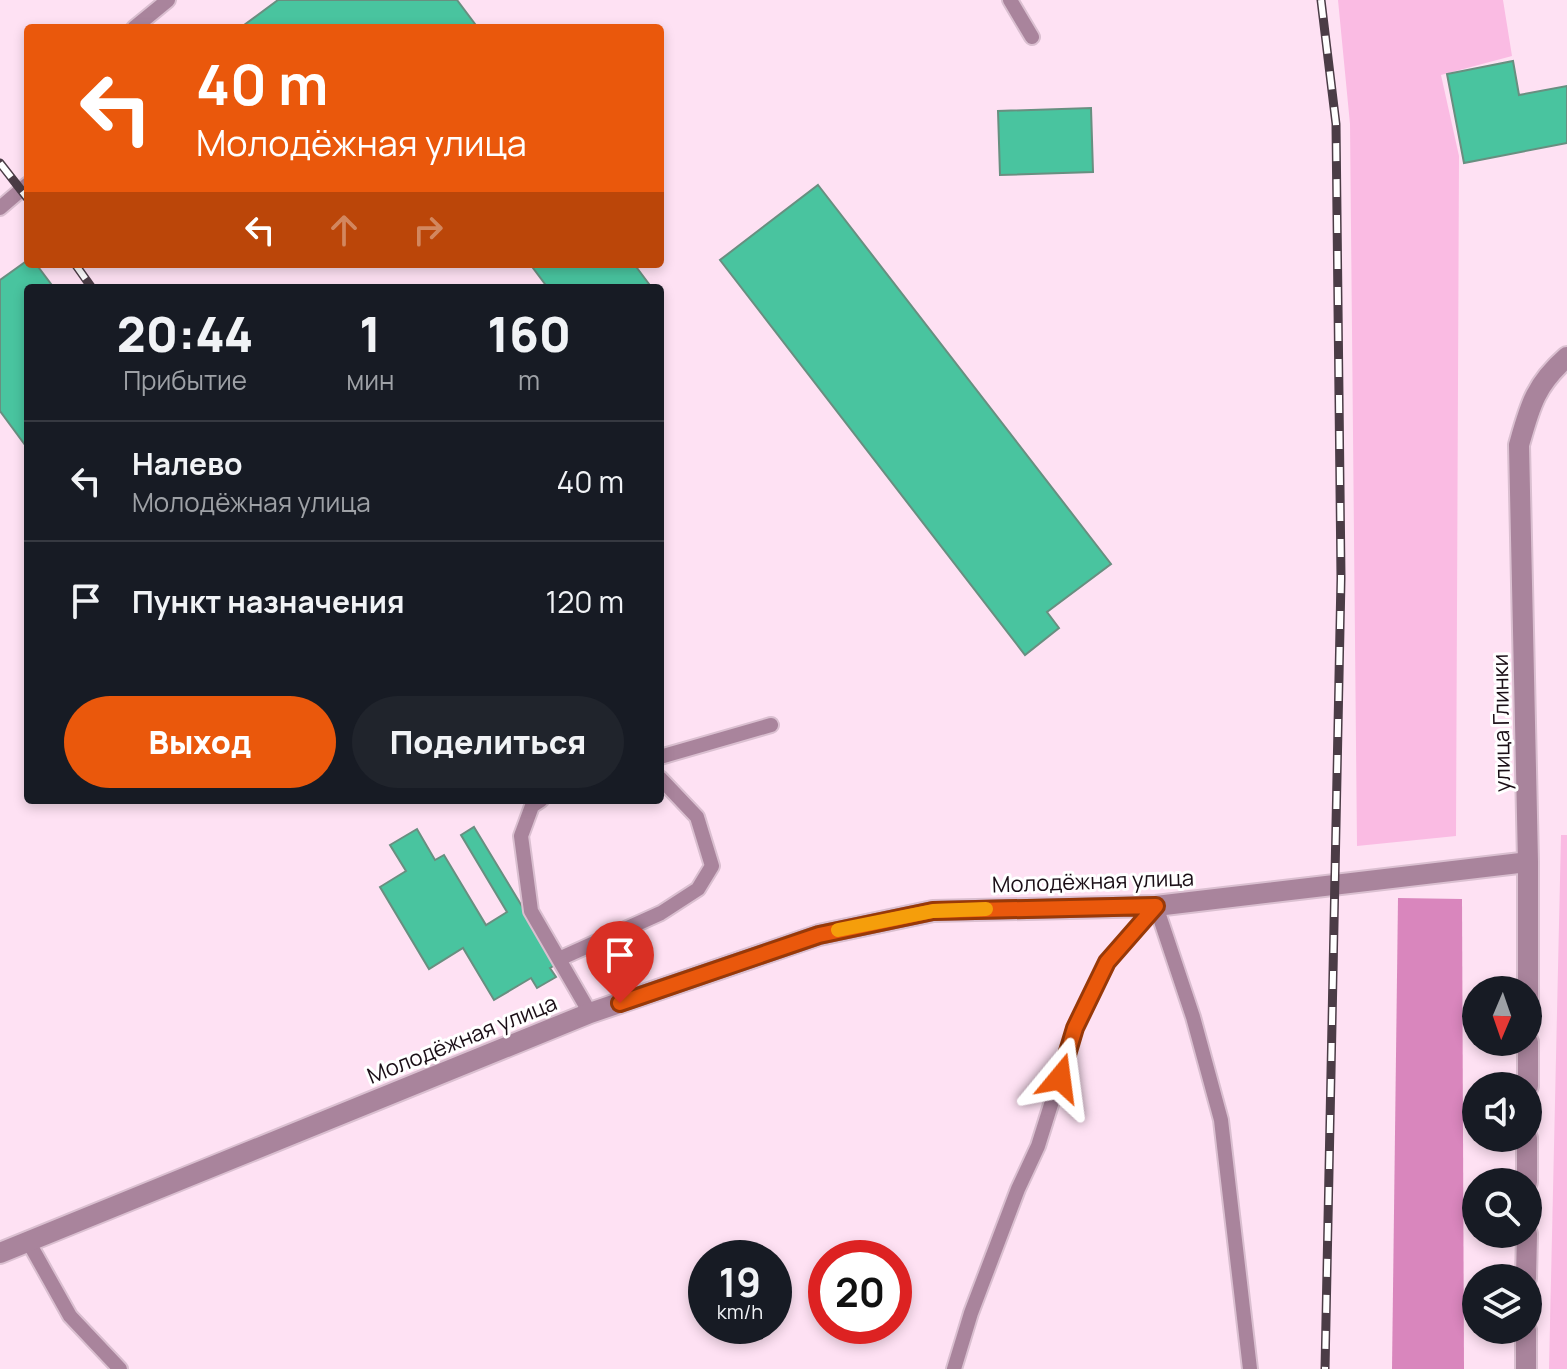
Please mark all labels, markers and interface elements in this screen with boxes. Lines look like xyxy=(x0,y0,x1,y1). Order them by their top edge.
text: 40 m xyxy=(196,45,328,122)
icon: left xyxy=(64,56,168,160)
text: Молодёжная улица xyxy=(196,118,527,167)
icon: left xyxy=(238,208,282,252)
icon: ahead xyxy=(322,208,366,252)
icon: right xyxy=(406,208,450,252)
text: 20:44 xyxy=(117,301,253,366)
text: 1 xyxy=(359,301,381,366)
text: 160 xyxy=(487,301,571,366)
text: Прибытие xyxy=(123,362,247,398)
text: мин xyxy=(346,362,394,398)
text: m xyxy=(518,362,540,398)
text: Налево xyxy=(132,443,242,484)
icon: left xyxy=(64,459,108,503)
text: 40 m xyxy=(557,461,624,502)
text: Молодёжная улица xyxy=(132,484,371,520)
icon: arrive xyxy=(64,579,108,623)
text: Пункт назначения xyxy=(132,581,405,622)
text: 120 m xyxy=(545,581,624,622)
street label: улица Глинки xyxy=(1485,654,1517,792)
button: Выход xyxy=(64,696,336,788)
button: Поделиться xyxy=(352,696,624,788)
street label: Молодёжная улица xyxy=(992,862,1194,900)
pin xyxy=(586,921,654,1003)
icon: arrive xyxy=(598,933,642,977)
north arrow xyxy=(1462,976,1542,1056)
map controls xyxy=(1462,976,1542,1344)
street label: Молодёжная улица xyxy=(363,987,561,1091)
position arrow xyxy=(1018,1036,1102,1120)
button: sound xyxy=(1462,1072,1542,1152)
button: search xyxy=(1462,1168,1542,1248)
speed limit sign: 20 xyxy=(808,1240,912,1344)
text: 19 xyxy=(719,1254,761,1309)
button: layers xyxy=(1462,1264,1542,1344)
text: km/h xyxy=(717,1298,763,1325)

